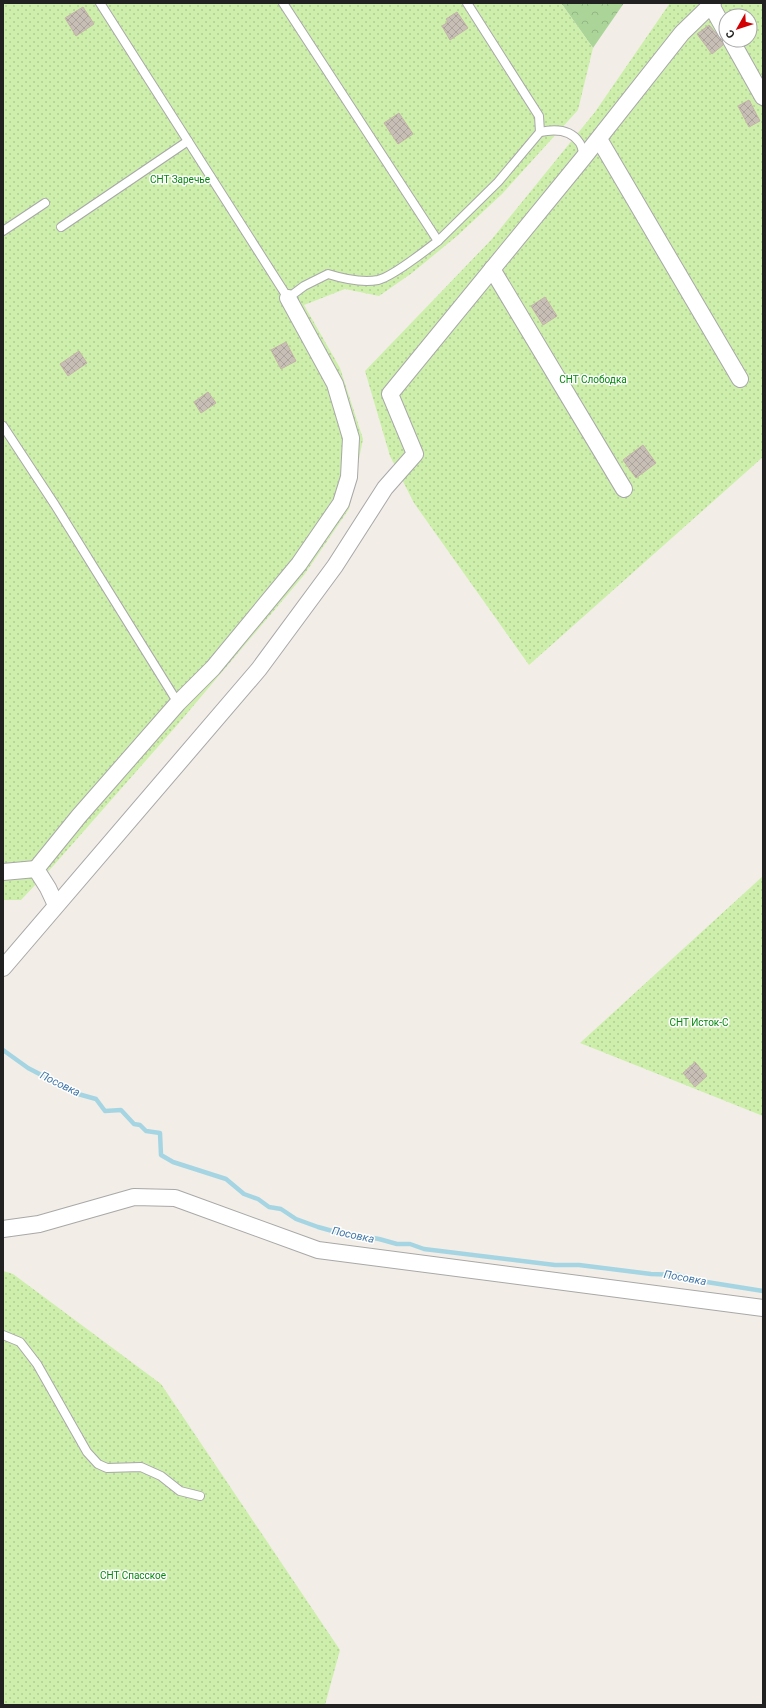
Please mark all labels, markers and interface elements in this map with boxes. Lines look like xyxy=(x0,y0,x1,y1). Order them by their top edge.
north arrow xyxy=(718,8,758,48)
text: С xyxy=(723,27,738,41)
park label: СНТ Заречье xyxy=(150,174,210,185)
park label: СНТ Слободка xyxy=(559,374,627,385)
park label: СНТ Исток-С xyxy=(669,1017,729,1028)
water label: Посовка xyxy=(38,1069,82,1099)
water label: Посовка xyxy=(331,1224,376,1246)
water label: Посовка xyxy=(663,1268,708,1288)
park label: СНТ Спасское xyxy=(100,1570,166,1581)

